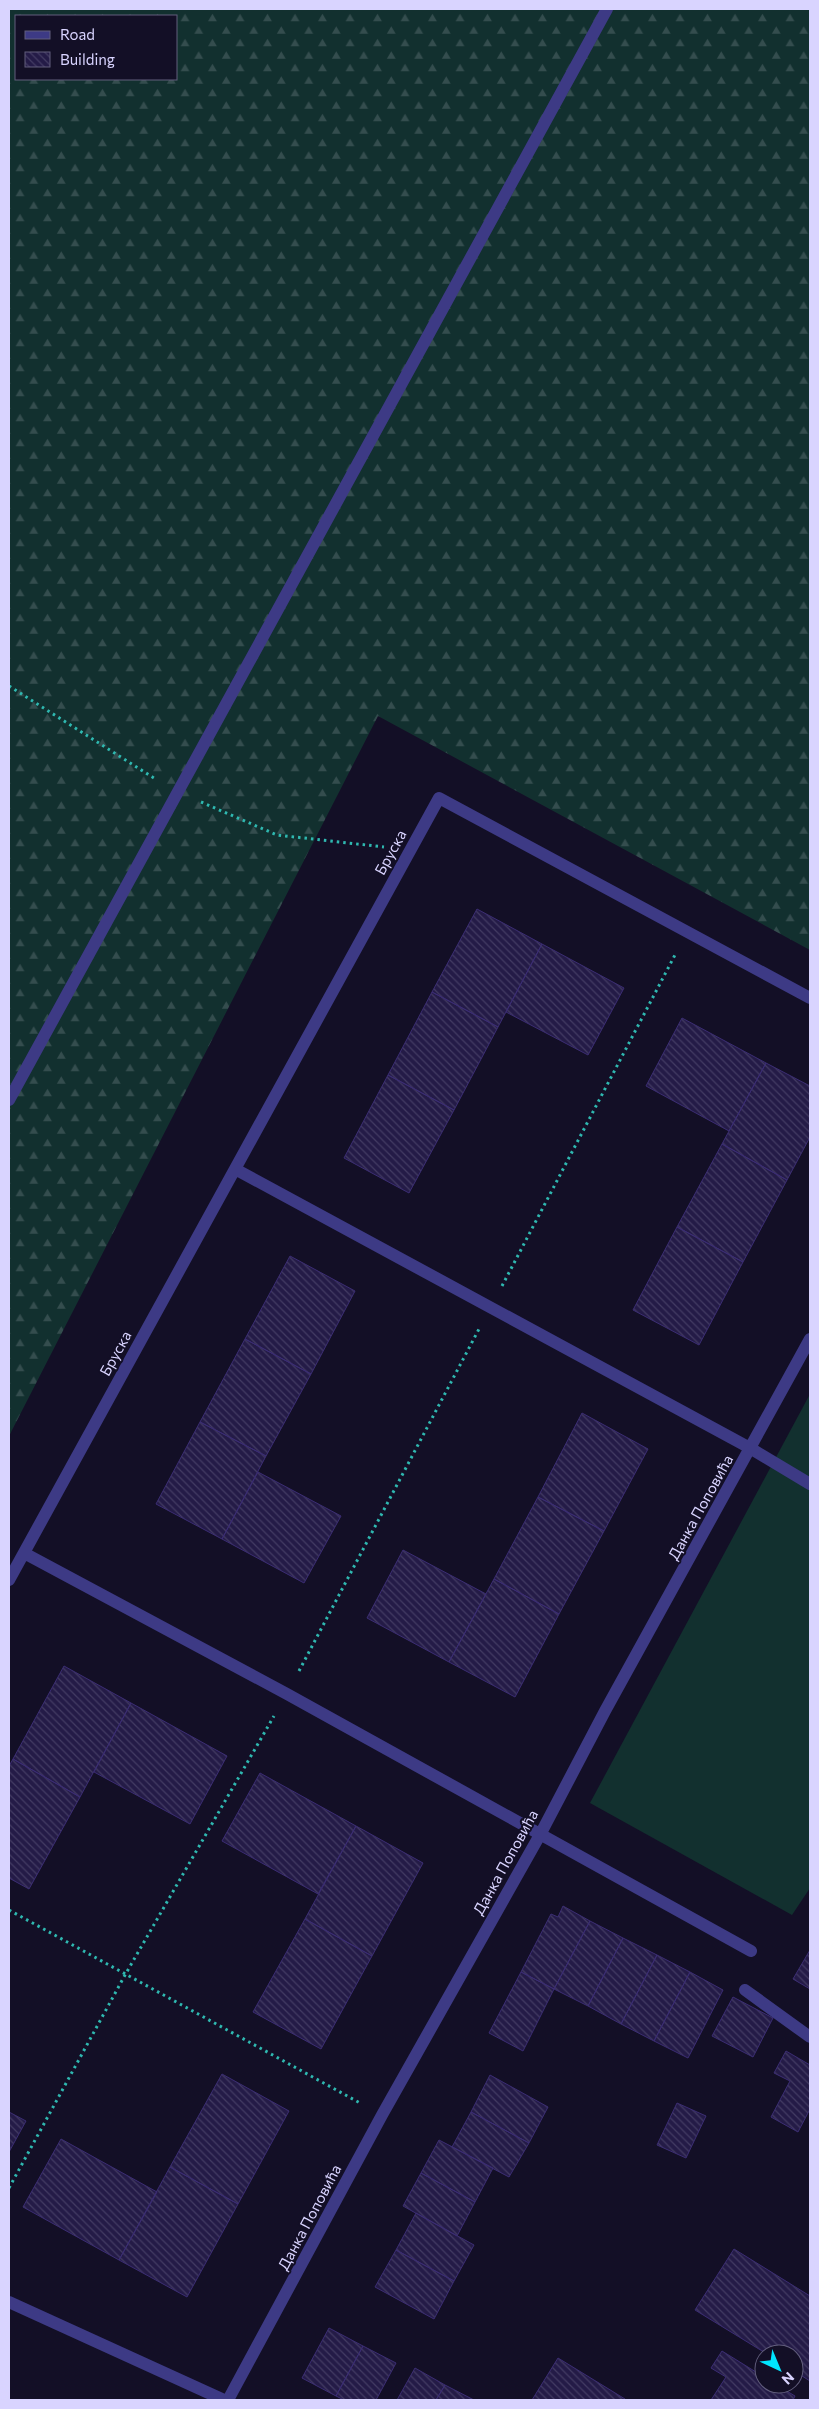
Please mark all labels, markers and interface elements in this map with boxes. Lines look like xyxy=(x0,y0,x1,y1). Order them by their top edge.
legend xyxy=(15,15,178,80)
text: Road xyxy=(60,25,95,43)
text: Building xyxy=(60,50,115,68)
street label: Бруска xyxy=(370,826,410,878)
street label: Бруска xyxy=(95,1327,135,1379)
street label: Данка Поповића xyxy=(664,1451,736,1563)
street label: Данка Поповића xyxy=(469,1806,541,1918)
street label: Данка Поповића xyxy=(274,2161,344,2273)
north arrow xyxy=(754,2344,804,2394)
text: N xyxy=(779,2369,798,2388)

